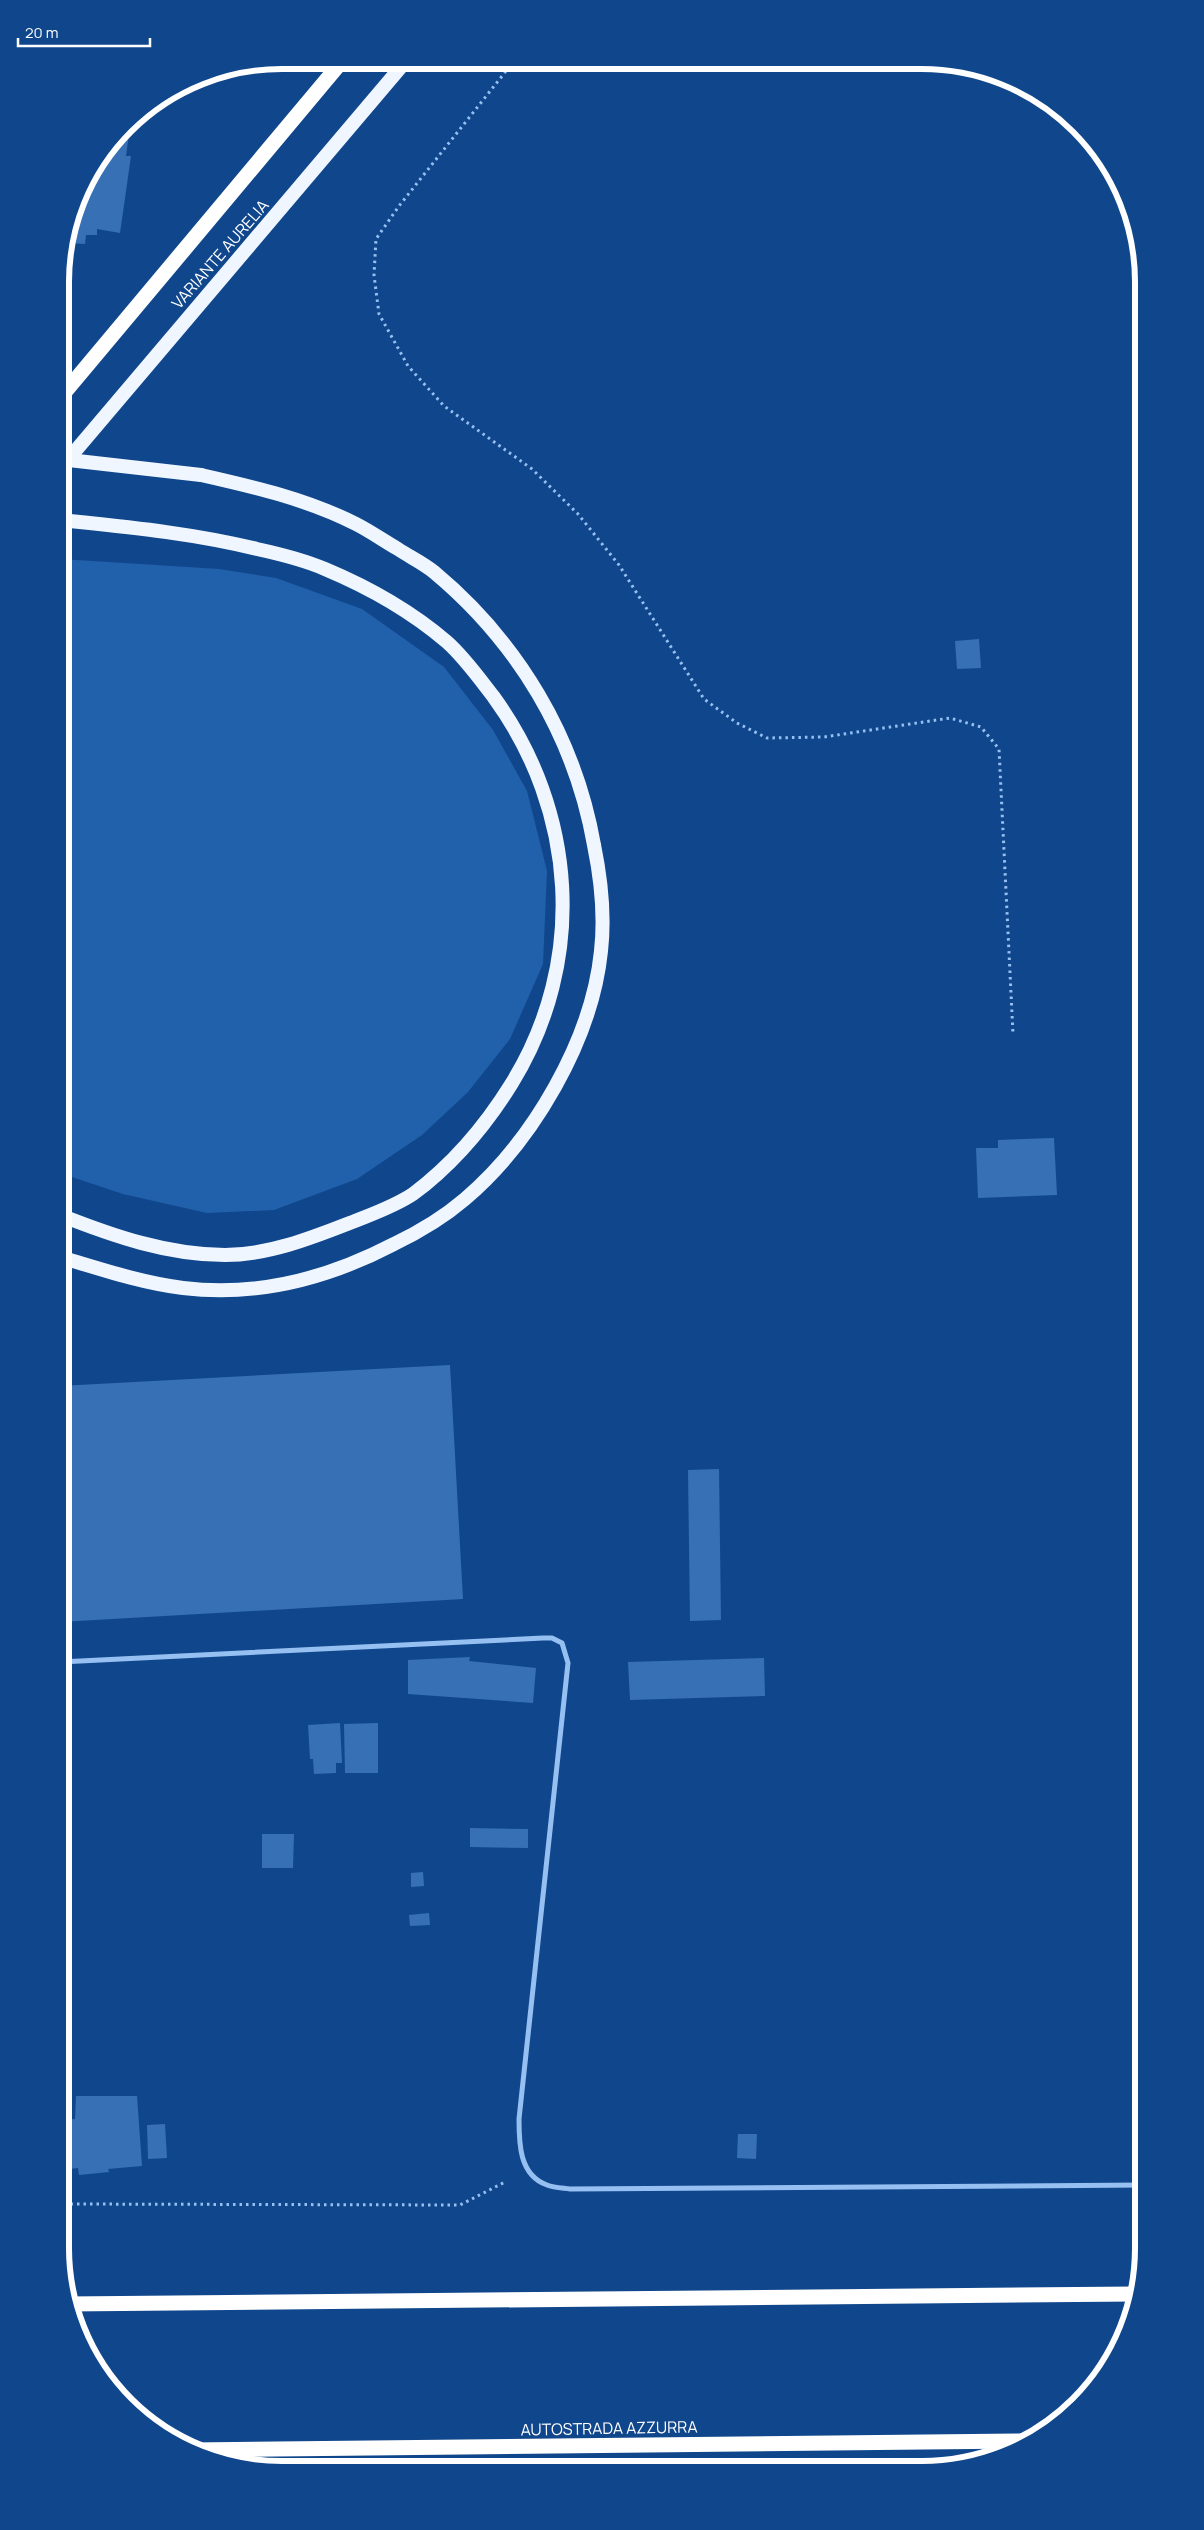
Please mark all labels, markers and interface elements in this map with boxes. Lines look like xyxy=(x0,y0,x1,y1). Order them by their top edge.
scale bar xyxy=(18,15,150,47)
text: 20 m xyxy=(25,22,58,43)
street label: VARIANTE AURELIA xyxy=(167,195,273,313)
street label: AUTOSTRADA AZZURRA xyxy=(520,2415,698,2441)

